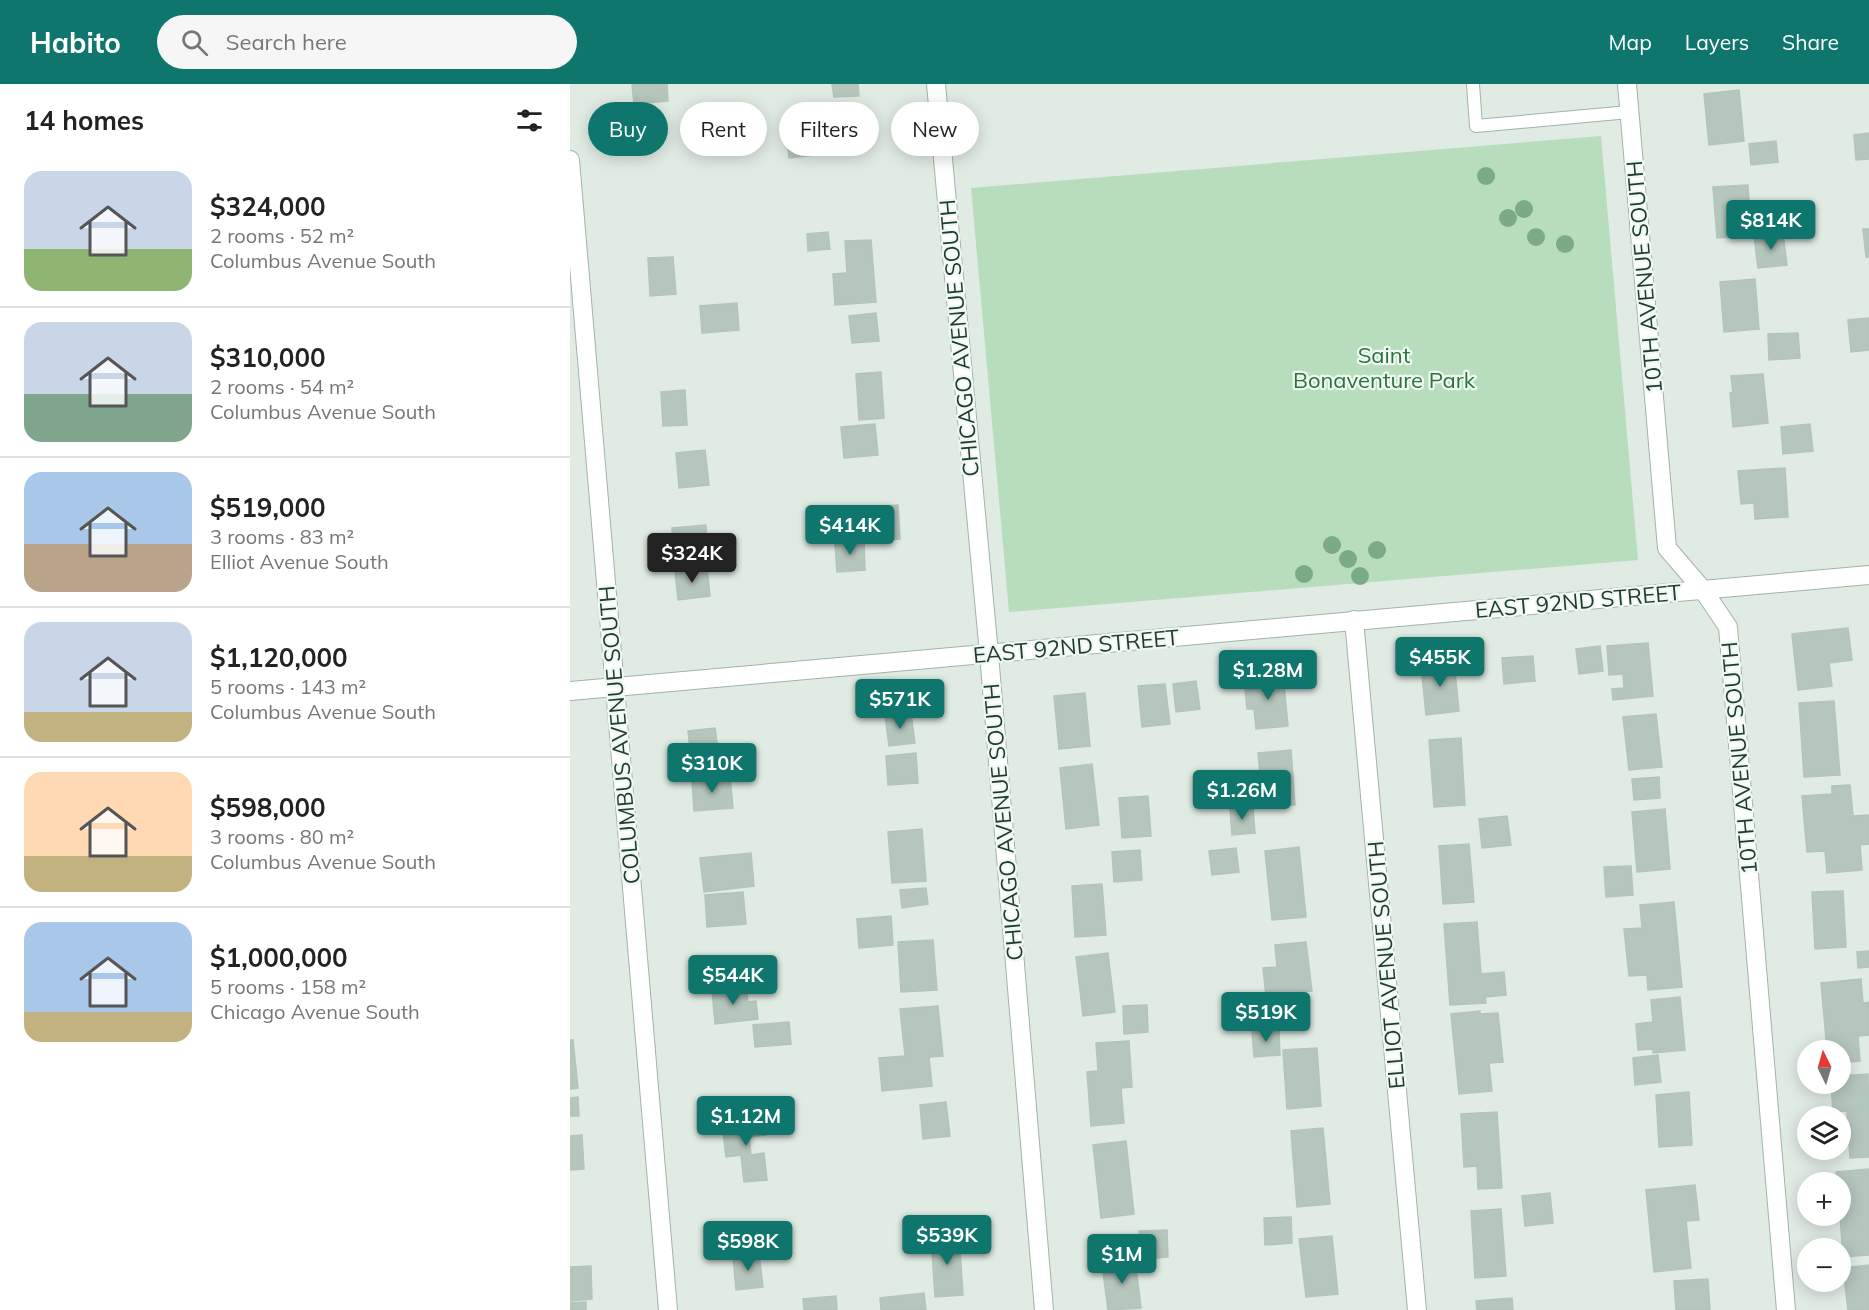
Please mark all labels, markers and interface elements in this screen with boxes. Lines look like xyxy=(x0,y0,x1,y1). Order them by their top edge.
search box xyxy=(157,15,577,69)
text: Habito xyxy=(30,25,121,60)
icon: search xyxy=(178,26,211,59)
text: Search here xyxy=(226,28,347,56)
text: Map xyxy=(1609,29,1652,55)
text: Layers xyxy=(1685,29,1749,55)
text: Share xyxy=(1782,29,1839,55)
chip: Buy xyxy=(588,102,668,156)
chip: Rent xyxy=(680,102,767,156)
chip: Filters xyxy=(779,102,879,156)
chip: New xyxy=(891,102,979,156)
text: 14 homes xyxy=(24,104,144,137)
icon: filters xyxy=(513,104,546,137)
street label: 10TH AVENUE SOUTH xyxy=(1620,159,1668,395)
text: $324,000 xyxy=(210,190,326,223)
icon: home xyxy=(72,195,144,267)
street label: CHICAGO AVENUE SOUTH xyxy=(933,198,985,478)
pin: $814K xyxy=(1729,200,1813,251)
text: $814K xyxy=(1740,207,1802,232)
text: 2 rooms · 52 m² xyxy=(210,223,354,248)
text: Columbus Avenue South xyxy=(210,248,436,273)
text: $310,000 xyxy=(210,341,326,374)
park label: Saint Bonaventure Park xyxy=(1293,341,1476,394)
icon: home xyxy=(72,346,144,418)
text: 2 rooms · 54 m² xyxy=(210,374,354,399)
text: Columbus Avenue South xyxy=(210,399,436,424)
text: $519,000 xyxy=(210,491,326,524)
icon: home xyxy=(72,496,144,568)
pin: $414K xyxy=(808,505,892,556)
text: $414K xyxy=(819,512,881,537)
text: 3 rooms · 83 m² xyxy=(210,524,354,549)
pin: $324K xyxy=(650,533,734,584)
text: $324K xyxy=(661,540,723,565)
text: Elliot Avenue South xyxy=(210,549,389,574)
street label: EAST 92ND STREET xyxy=(1474,578,1682,624)
street label: COLUMBUS AVENUE SOUTH xyxy=(592,584,646,886)
street label: EAST 92ND STREET xyxy=(972,623,1180,669)
pin: $455K xyxy=(1398,637,1482,688)
street label: 10TH AVENUE SOUTH xyxy=(1715,640,1763,876)
text: $1,120,000 xyxy=(210,641,348,674)
text: $455K xyxy=(1409,644,1471,669)
icon: home xyxy=(72,646,144,718)
pin: $1.28M xyxy=(1219,650,1317,701)
text: $1.28M xyxy=(1233,657,1303,682)
text: 5 rooms · 143 m² xyxy=(210,674,366,699)
pin: $571K xyxy=(858,679,942,730)
street label: CHICAGO AVENUE SOUTH xyxy=(977,682,1029,962)
text: $571K xyxy=(869,686,931,711)
text: Columbus Avenue South xyxy=(210,699,436,724)
pin: $310K xyxy=(670,743,754,794)
text: $310K xyxy=(681,750,743,775)
pin: $1.26M xyxy=(1193,770,1291,821)
text: $1.26M xyxy=(1207,777,1277,802)
text: $598,000 xyxy=(210,791,326,824)
icon: home xyxy=(72,796,144,868)
text: 3 rooms · 80 m² xyxy=(210,824,354,849)
street label: ELLIOT AVENUE SOUTH xyxy=(1361,840,1411,1090)
text: Columbus Avenue South xyxy=(210,849,436,874)
text: $1,000,000 xyxy=(210,941,348,974)
icon: home xyxy=(72,946,144,1018)
pin: $544K xyxy=(691,955,775,1006)
text: $544K xyxy=(702,962,764,987)
text: 5 rooms · 158 m² xyxy=(210,974,366,999)
pin: $519K xyxy=(1224,992,1308,1043)
text: Chicago Avenue South xyxy=(210,999,420,1024)
text: $519K xyxy=(1235,999,1297,1024)
north arrow xyxy=(1797,1040,1851,1094)
map controls xyxy=(1797,1040,1851,1292)
pin: $1.12M xyxy=(697,1096,795,1147)
text: $1.12M xyxy=(711,1103,781,1128)
button: layers xyxy=(1797,1106,1851,1160)
button: + xyxy=(1797,1172,1851,1226)
pin: $539K xyxy=(905,1215,989,1266)
pin: $598K xyxy=(706,1221,790,1272)
text: $539K xyxy=(916,1222,978,1247)
text: $598K xyxy=(717,1228,779,1253)
pin: $1M xyxy=(1093,1234,1151,1285)
button: − xyxy=(1797,1238,1851,1292)
text: $1M xyxy=(1101,1241,1143,1266)

